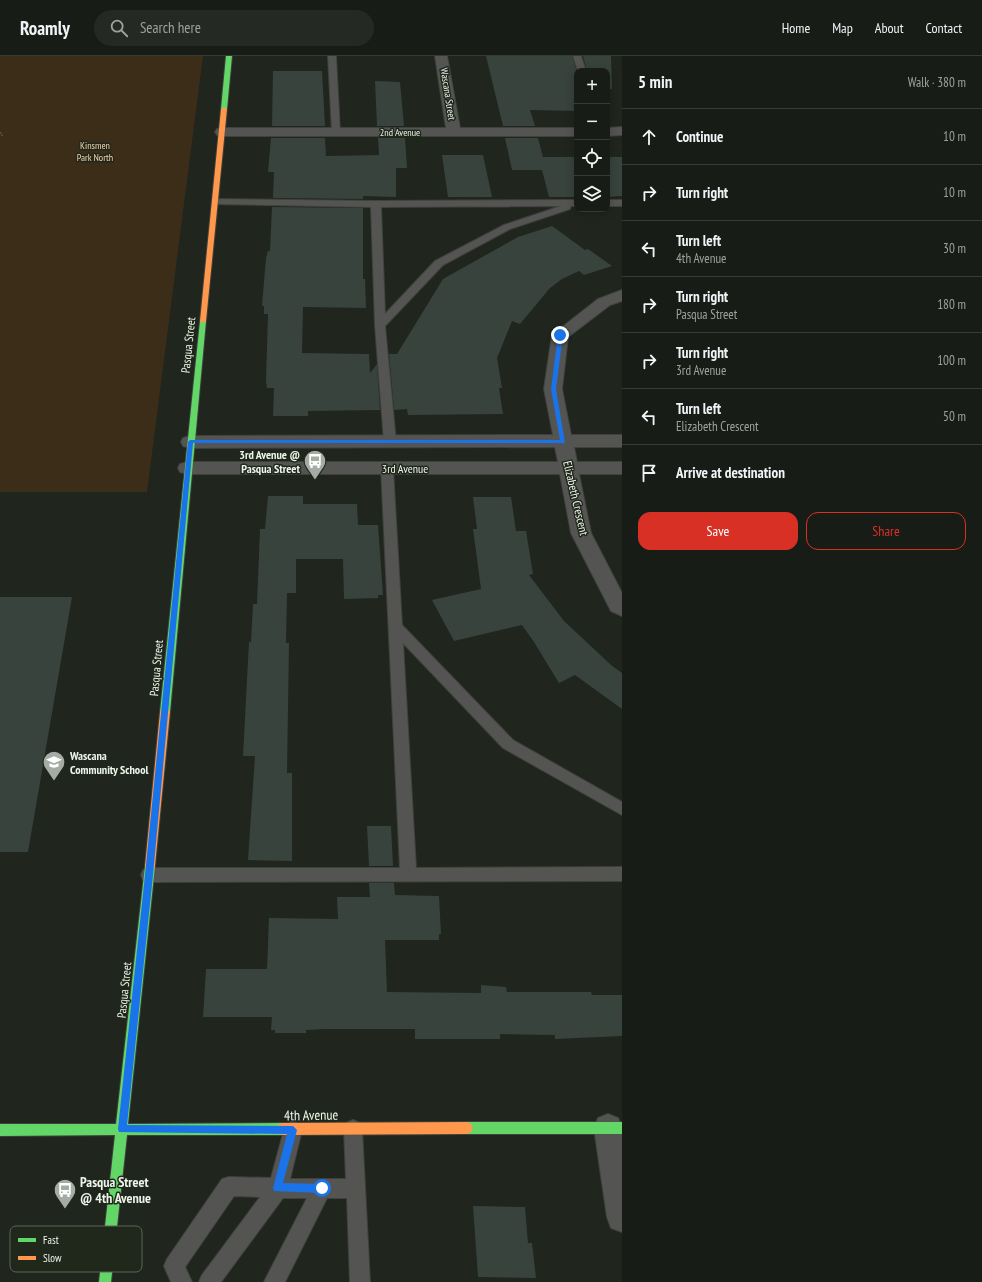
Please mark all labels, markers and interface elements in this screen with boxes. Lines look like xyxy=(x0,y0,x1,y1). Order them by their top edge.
search box xyxy=(94,10,374,46)
text: Roamly xyxy=(20,16,70,40)
icon: search xyxy=(108,17,130,39)
text: Search here xyxy=(140,18,201,37)
text: Home xyxy=(782,19,810,37)
text: Map xyxy=(832,19,853,37)
text: About xyxy=(875,19,904,37)
text: Contact xyxy=(926,19,962,37)
street label: Wascana Street xyxy=(437,67,459,121)
map controls xyxy=(574,68,610,212)
button: + xyxy=(574,68,610,104)
text: 5 min xyxy=(638,71,672,93)
text: Walk · 380 m xyxy=(908,74,966,91)
button: − xyxy=(574,104,610,140)
street label: 2nd Avenue xyxy=(380,126,420,139)
icon: ahead xyxy=(638,126,660,148)
text: Continue xyxy=(676,127,723,146)
text: 10 m xyxy=(943,128,966,145)
park label: Kinsmen Park North xyxy=(77,139,113,164)
button: locate xyxy=(574,140,610,176)
button: layers xyxy=(574,176,610,212)
icon: right xyxy=(638,182,660,204)
text: Turn right xyxy=(676,183,728,202)
text: 10 m xyxy=(943,184,966,201)
text: Turn left xyxy=(676,231,721,250)
icon: left xyxy=(638,238,660,260)
text: 30 m xyxy=(943,240,966,257)
text: 4th Avenue xyxy=(676,250,726,267)
text: Turn right xyxy=(676,287,728,306)
icon: right xyxy=(638,294,660,316)
text: 180 m xyxy=(937,296,966,313)
text: Pasqua Street xyxy=(676,306,737,323)
street label: Pasqua Street xyxy=(178,315,198,374)
route end xyxy=(551,326,569,344)
text: Turn right xyxy=(676,343,728,362)
icon: right xyxy=(638,350,660,372)
text: 100 m xyxy=(937,352,966,369)
text: 3rd Avenue xyxy=(676,362,726,379)
text: Turn left xyxy=(676,399,721,418)
icon: left xyxy=(638,406,660,428)
text: 50 m xyxy=(943,408,966,425)
text: Elizabeth Crescent xyxy=(676,418,759,435)
place label: 3rd Avenue @ Pasqua Street xyxy=(239,447,301,476)
bus stop icon: 3rd Avenue @ Pasqua Street xyxy=(302,448,328,481)
street label: Elizabeth Crescent xyxy=(560,459,592,537)
street label: 3rd Avenue xyxy=(382,461,428,476)
icon: arrive xyxy=(638,462,660,484)
text: Arrive at destination xyxy=(676,463,785,482)
button: Save xyxy=(638,512,798,550)
button: Share xyxy=(806,512,966,550)
street label: Pasqua Street xyxy=(146,639,166,697)
place label: Wascana Community School xyxy=(69,748,149,777)
school or university icon: Wascana Community School xyxy=(41,749,67,782)
street label: Pasqua Street xyxy=(114,960,134,1019)
street label: 4th Avenue xyxy=(284,1106,339,1124)
place label: Pasqua Street @ 4th Avenue xyxy=(80,1173,151,1207)
bus stop icon: Pasqua Street @ 4th Avenue xyxy=(52,1177,78,1210)
route start xyxy=(313,1179,331,1197)
legend xyxy=(10,1226,142,1272)
text: Fast xyxy=(43,1233,59,1247)
text: Slow xyxy=(43,1251,62,1265)

